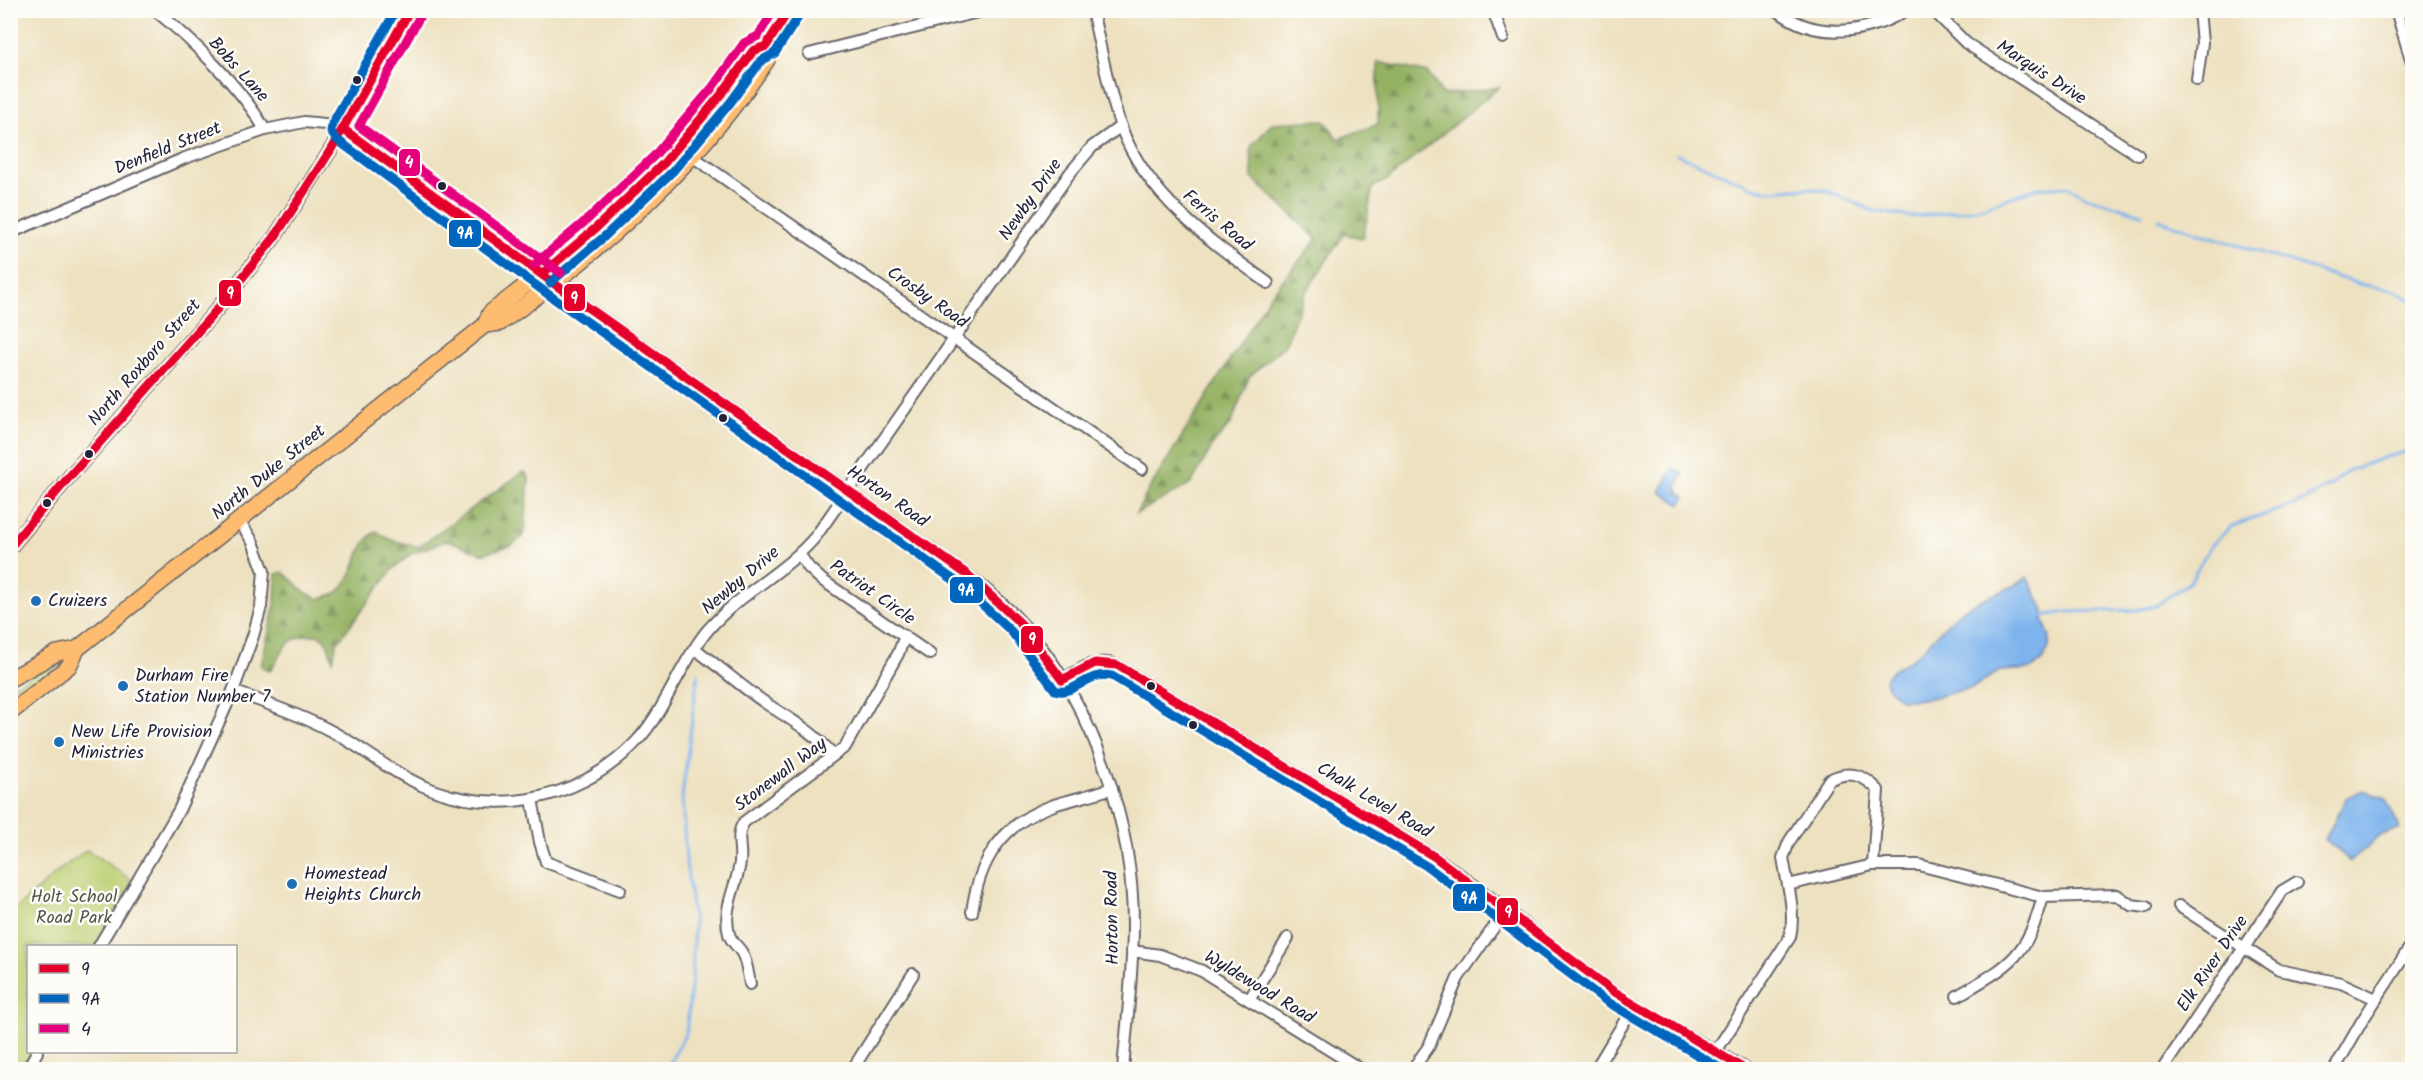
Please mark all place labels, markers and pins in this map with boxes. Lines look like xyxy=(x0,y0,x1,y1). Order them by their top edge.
unlabelled marker xyxy=(351,74,363,86)
unlabelled marker xyxy=(436,180,448,192)
unlabelled marker xyxy=(717,412,729,424)
unlabelled marker xyxy=(83,448,95,460)
unlabelled marker xyxy=(41,497,53,509)
place label: Cruizers xyxy=(48,587,108,616)
marker: Cruizers xyxy=(29,594,43,608)
place label: Durham Fire Station Number 7 xyxy=(135,662,271,712)
marker: Durham Fire Station Number 7 xyxy=(116,679,130,693)
unlabelled marker xyxy=(1145,680,1157,692)
place label: New Life Provision Ministries xyxy=(71,718,212,768)
unlabelled marker xyxy=(1187,719,1199,731)
marker: New Life Provision Ministries xyxy=(52,735,66,749)
place label: Homestead Heights Church xyxy=(304,860,421,910)
marker: Homestead Heights Church xyxy=(285,877,299,891)

